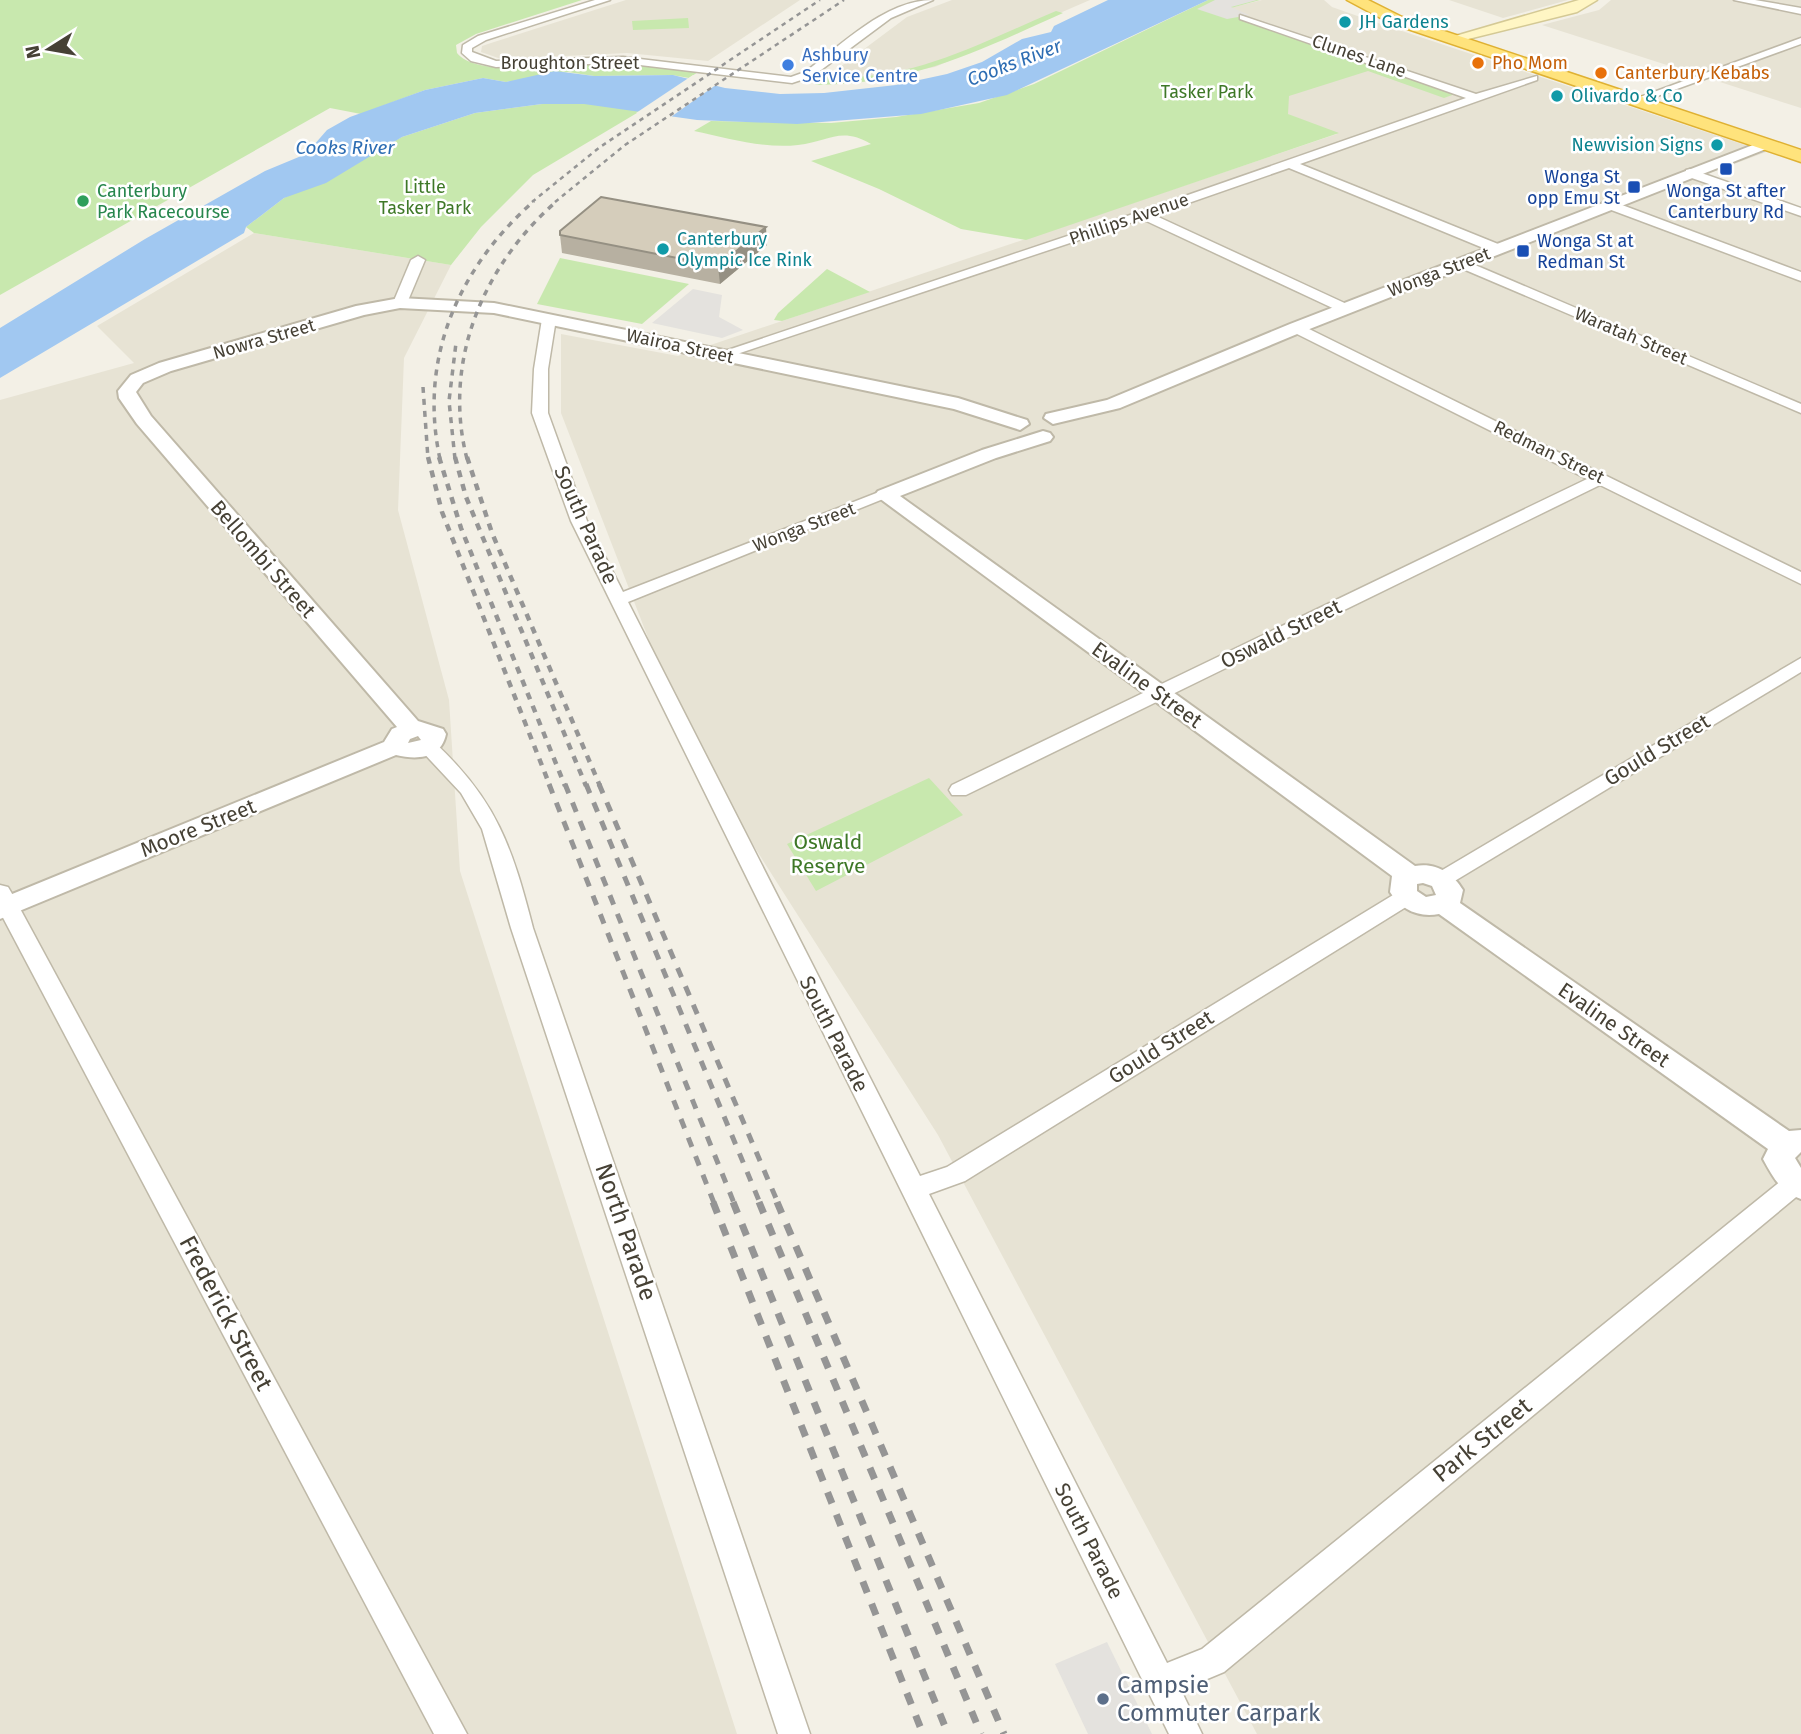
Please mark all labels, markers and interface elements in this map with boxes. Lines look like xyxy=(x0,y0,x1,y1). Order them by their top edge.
place label: JH Gardens xyxy=(1359,11,1449,33)
north arrow xyxy=(14,14,84,84)
marker: JH Gardens xyxy=(1337,14,1353,30)
street label: Clunes Lane xyxy=(1309,30,1409,82)
water label: Cooks River xyxy=(964,34,1065,91)
text: N xyxy=(20,44,45,61)
place label: Ashbury Service Centre xyxy=(802,44,918,87)
street label: Broughton Street xyxy=(500,52,640,74)
place label: Pho Mom xyxy=(1492,52,1568,74)
marker: Pho Mom xyxy=(1470,55,1486,71)
marker: Ashbury Service Centre xyxy=(780,57,796,73)
place label: Canterbury Kebabs xyxy=(1615,62,1770,84)
marker: Canterbury Kebabs xyxy=(1593,65,1609,81)
park label: Tasker Park xyxy=(1161,81,1254,103)
place label: Olivardo & Co xyxy=(1571,85,1683,107)
marker: Olivardo & Co xyxy=(1549,88,1565,104)
place label: Newvision Signs xyxy=(1572,134,1703,156)
water label: Cooks River xyxy=(295,136,395,159)
marker: Newvision Signs xyxy=(1709,137,1725,153)
marker: Wonga St after Canterbury Rd xyxy=(1718,161,1734,177)
place label: Wonga St opp Emu St xyxy=(1527,166,1620,209)
park label: Little Tasker Park xyxy=(379,176,472,219)
marker: Wonga St opp Emu St xyxy=(1626,179,1642,195)
place label: Canterbury Park Racecourse xyxy=(97,180,230,223)
place label: Wonga St after Canterbury Rd xyxy=(1666,180,1786,223)
street label: Phillips Avenue xyxy=(1066,188,1192,250)
marker: Canterbury Park Racecourse xyxy=(75,193,91,209)
place label: Canterbury Olympic Ice Rink xyxy=(677,228,813,271)
place label: Wonga St at Redman St xyxy=(1537,230,1634,273)
marker: Canterbury Olympic Ice Rink xyxy=(655,241,671,257)
street label: Wonga Street xyxy=(1385,242,1494,302)
marker: Wonga St at Redman St xyxy=(1515,243,1531,259)
street label: Waratah Street xyxy=(1571,302,1691,370)
street label: Nowra Street xyxy=(210,314,318,364)
street label: Wairoa Street xyxy=(624,324,736,368)
street label: Redman Street xyxy=(1490,416,1608,489)
street label: South Parade xyxy=(548,462,624,588)
street label: Bellombi Street xyxy=(205,495,322,624)
street label: Wonga Street xyxy=(750,497,859,557)
street label: Oswald Street xyxy=(1216,593,1346,674)
street label: Evaline Street xyxy=(1087,636,1208,734)
street label: Gould Street xyxy=(1599,708,1715,792)
street label: Moore Street xyxy=(136,793,260,863)
park label: Oswald Reserve xyxy=(791,829,865,879)
street label: South Parade xyxy=(794,972,874,1096)
street label: Evaline Street xyxy=(1553,977,1675,1073)
street label: Gould Street xyxy=(1104,1004,1219,1090)
street label: North Parade xyxy=(589,1160,663,1304)
street label: Frederick Street xyxy=(173,1231,279,1395)
street label: Park Street xyxy=(1427,1392,1537,1488)
street label: South Parade xyxy=(1049,1479,1129,1603)
place label: Campsie Commuter Carpark xyxy=(1117,1671,1321,1727)
marker: Campsie Commuter Carpark xyxy=(1095,1691,1111,1707)

